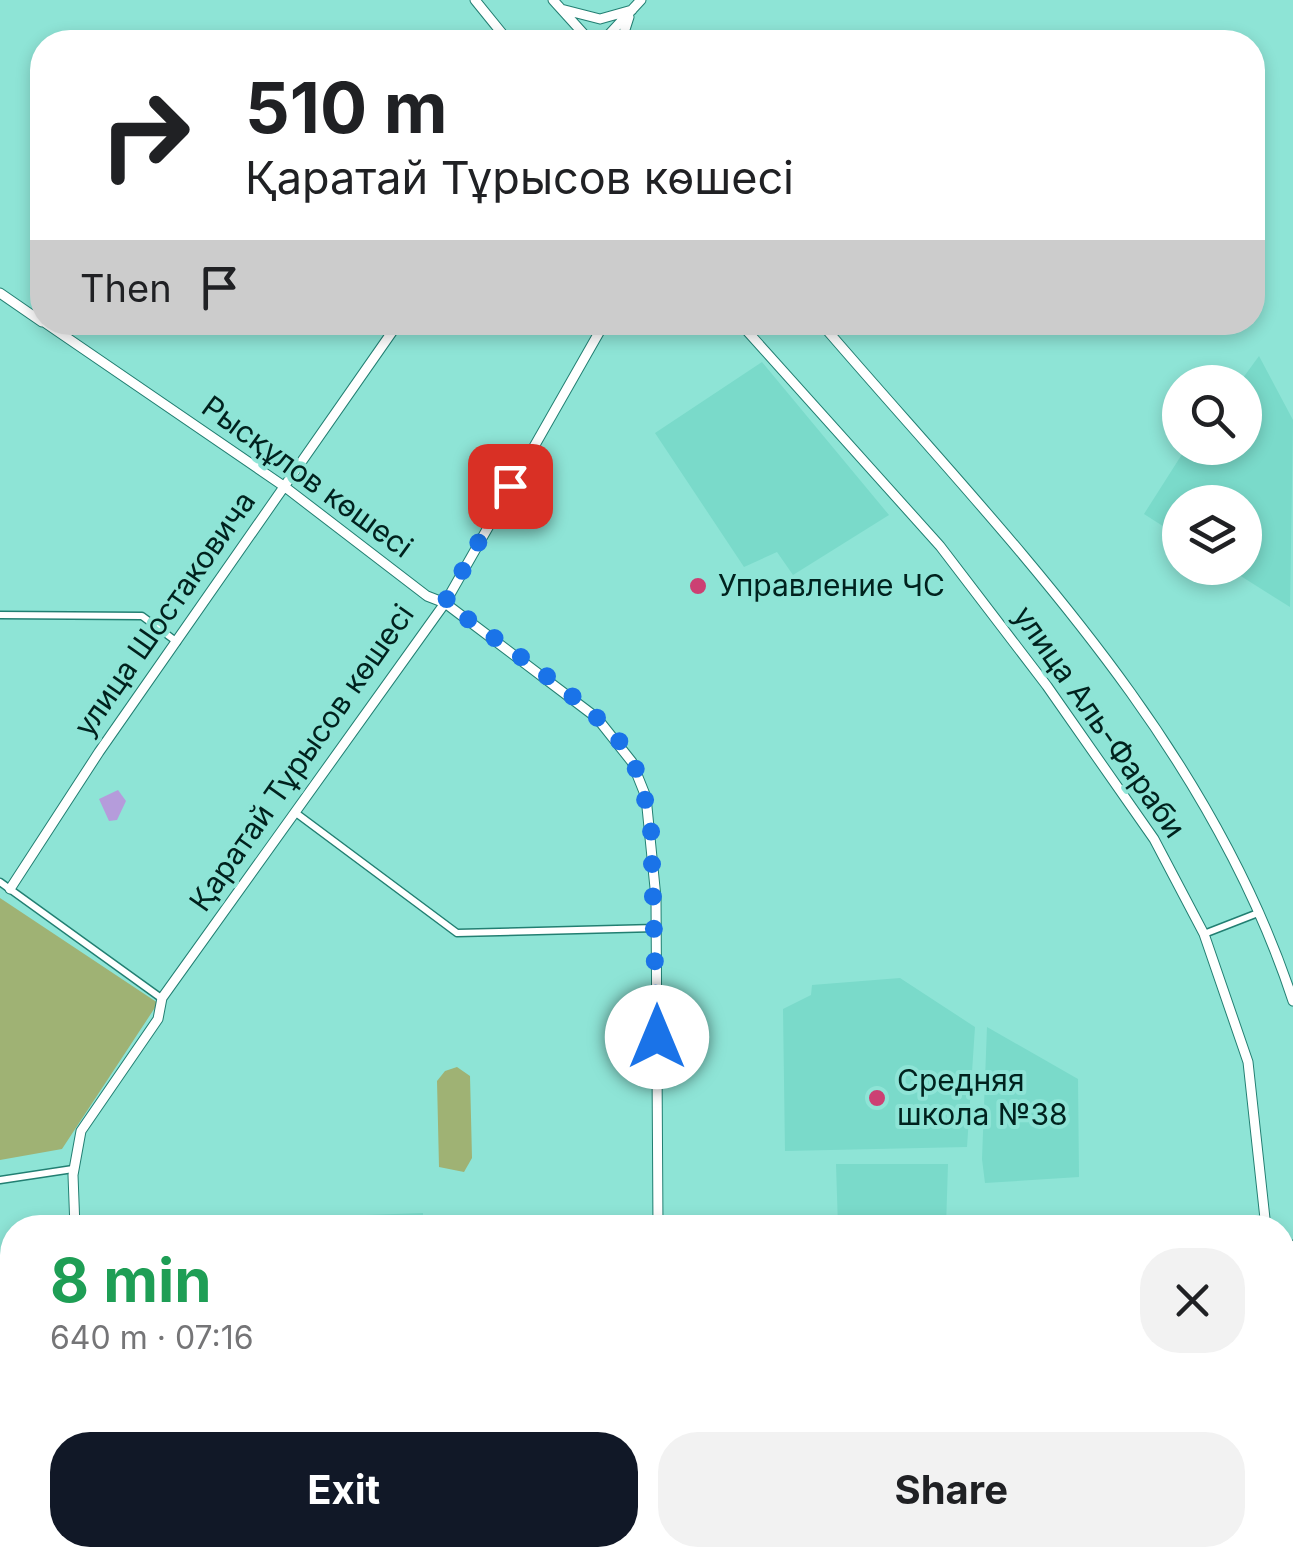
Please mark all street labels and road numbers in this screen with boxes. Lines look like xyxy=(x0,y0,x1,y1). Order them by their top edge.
street label: Рысқұлов көшесі xyxy=(195,388,420,565)
street label: улица Шостаковича xyxy=(66,484,262,743)
street label: Қаратай Тұрысов көшесі xyxy=(181,597,421,918)
street label: улица Аль-Фараби xyxy=(1006,599,1193,844)

